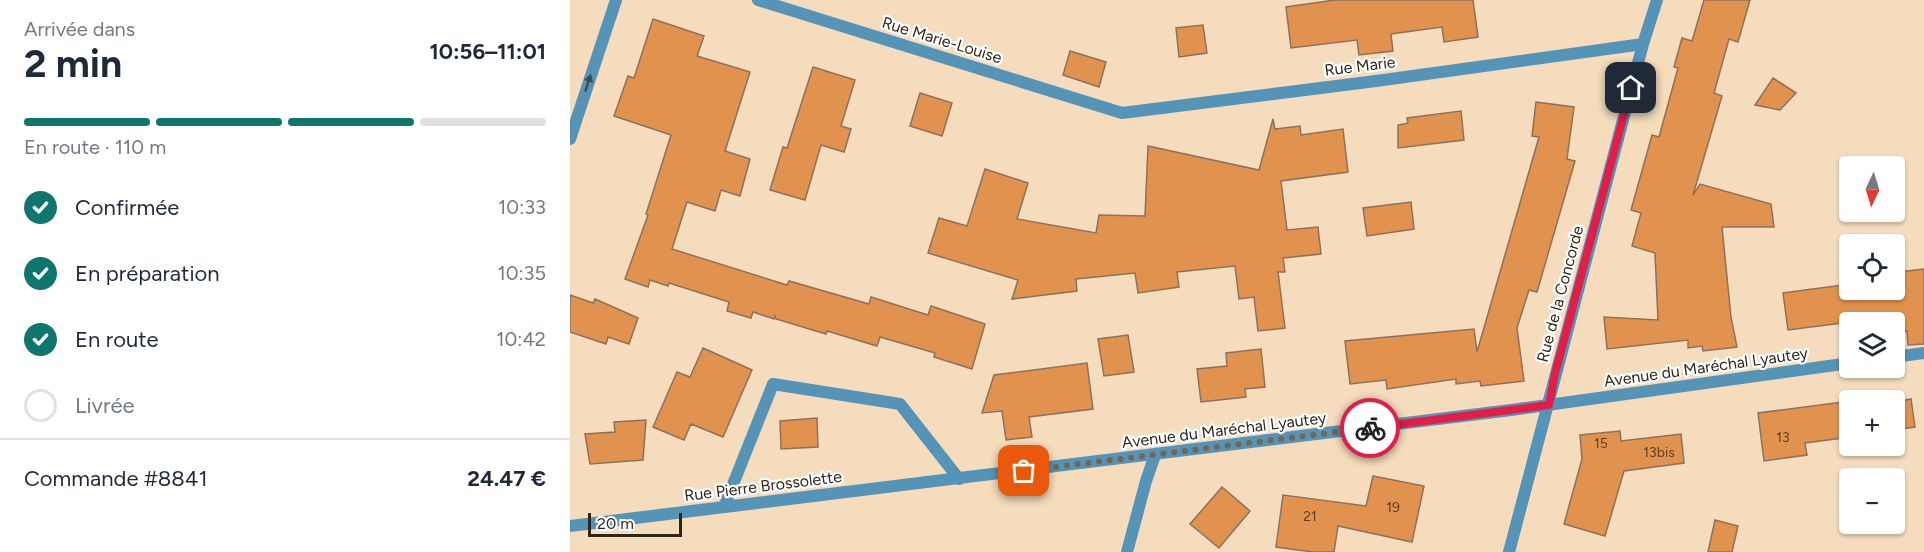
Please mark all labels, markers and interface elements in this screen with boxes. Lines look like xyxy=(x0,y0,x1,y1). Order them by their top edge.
street label: Rue Marie-Louise xyxy=(880,13,1004,67)
text: Arrivée dans xyxy=(24,17,135,41)
text: 10:56–11:01 xyxy=(429,38,546,65)
text: 2 min xyxy=(24,40,122,87)
street label: Rue Marie xyxy=(1324,52,1397,80)
pin xyxy=(1605,62,1656,113)
icon: home xyxy=(1614,71,1647,104)
one-way arrow xyxy=(584,74,593,92)
text: En route · 110 m xyxy=(24,135,166,159)
north arrow xyxy=(1839,156,1905,222)
map controls xyxy=(1839,156,1905,534)
icon: check xyxy=(24,191,57,224)
text: Confirmée xyxy=(75,194,179,221)
text: 10:33 xyxy=(498,195,546,219)
street label: Rue de la Concorde xyxy=(1533,223,1587,364)
button: locate xyxy=(1839,234,1905,300)
icon: check xyxy=(24,257,57,290)
text: En préparation xyxy=(75,260,220,287)
text: 10:35 xyxy=(497,261,546,285)
button: layers xyxy=(1839,312,1905,378)
icon: check xyxy=(24,323,57,356)
text: En route xyxy=(75,326,158,353)
text: 10:42 xyxy=(496,327,546,351)
street label: Avenue du Maréchal Lyautey xyxy=(1603,343,1810,391)
button: + xyxy=(1839,390,1905,456)
text: Livrée xyxy=(75,392,134,419)
courier xyxy=(1340,398,1400,458)
street label: Avenue du Maréchal Lyautey xyxy=(1121,408,1328,452)
icon: bike xyxy=(1354,412,1387,445)
house number: 13 xyxy=(1776,429,1790,446)
house number: 15 xyxy=(1594,435,1608,452)
house number: 13bis xyxy=(1643,444,1675,461)
pin xyxy=(998,445,1049,496)
icon: bag xyxy=(1007,454,1040,487)
text: Commande #8841 xyxy=(24,465,208,492)
text: 24.47 € xyxy=(467,465,546,492)
street label: Rue Pierre Brossolette xyxy=(683,467,843,505)
button: − xyxy=(1839,468,1905,534)
house number: 19 xyxy=(1386,499,1400,516)
house number: 21 xyxy=(1303,508,1317,525)
scale bar xyxy=(588,510,682,538)
text: 20 m xyxy=(597,514,634,533)

